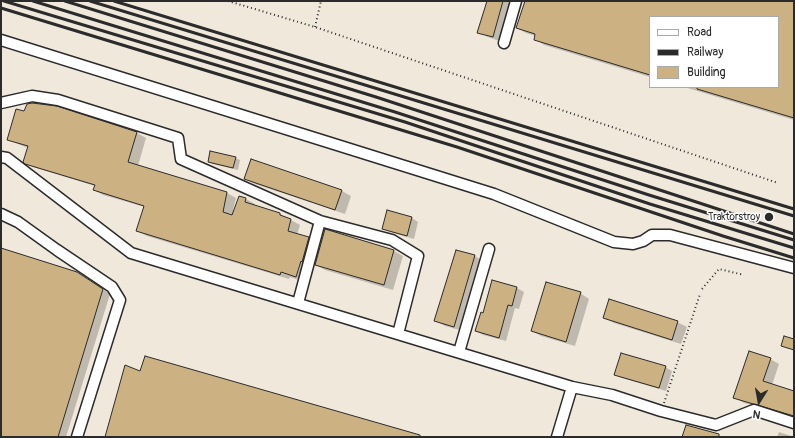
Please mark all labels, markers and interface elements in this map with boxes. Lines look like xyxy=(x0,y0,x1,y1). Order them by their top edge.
legend xyxy=(649,16,779,88)
text: Road xyxy=(687,25,712,40)
text: Railway xyxy=(687,45,723,60)
text: Building xyxy=(687,65,726,80)
place label: Traktorstroy xyxy=(708,211,760,223)
marker: Traktorstroy xyxy=(763,211,775,223)
north arrow xyxy=(739,382,779,422)
text: N xyxy=(752,407,762,421)

